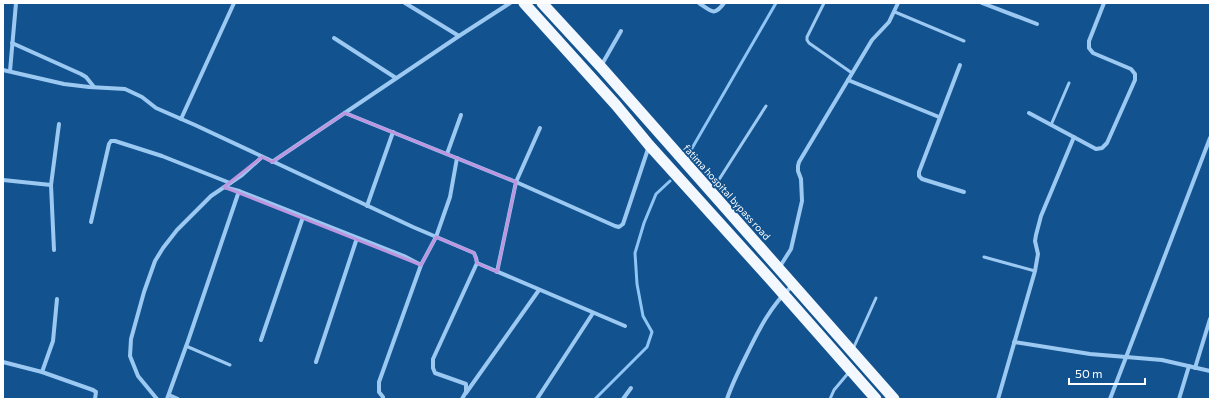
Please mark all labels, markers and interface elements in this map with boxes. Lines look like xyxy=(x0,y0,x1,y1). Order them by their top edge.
street label: fatima hospital bypass road xyxy=(681,142,773,242)
scale bar xyxy=(1069,360,1145,386)
text: 50 m xyxy=(1075,366,1103,380)

